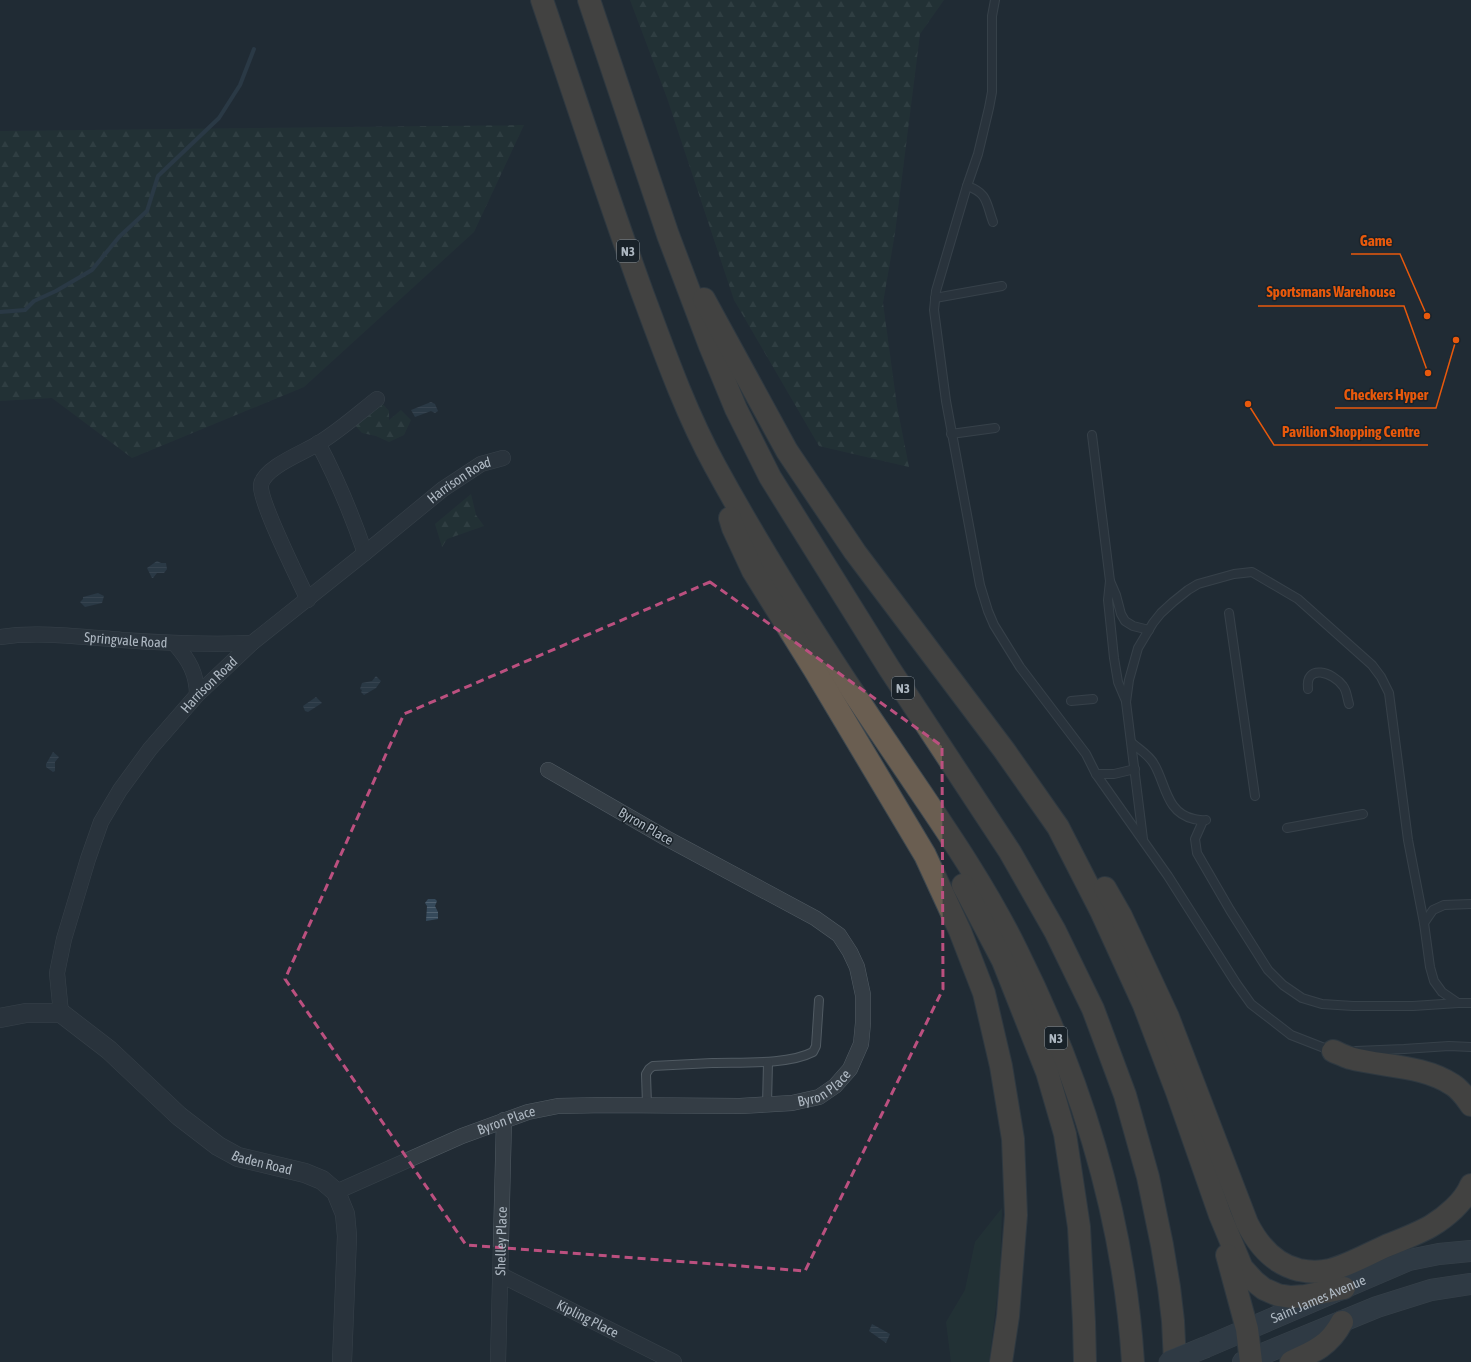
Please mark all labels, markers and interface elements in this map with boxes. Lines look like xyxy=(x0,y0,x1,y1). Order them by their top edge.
callout: Game xyxy=(1351,227,1400,254)
text: Game xyxy=(1360,232,1392,249)
road number: N3 xyxy=(617,240,639,262)
callout: Sportsmans Warehouse xyxy=(1258,279,1404,306)
text: Sportsmans Warehouse xyxy=(1266,283,1396,300)
callout: Checkers Hyper xyxy=(1335,381,1436,408)
text: Checkers Hyper xyxy=(1344,386,1429,403)
callout: Pavilion Shopping Centre xyxy=(1274,418,1428,445)
text: Pavilion Shopping Centre xyxy=(1282,423,1420,440)
street label: Harrison Road xyxy=(424,454,493,507)
street label: Springvale Road xyxy=(83,629,168,651)
street label: Harrison Road xyxy=(177,653,241,716)
road number: N3 xyxy=(892,677,914,699)
street label: Byron Place xyxy=(616,804,676,848)
road number: N3 xyxy=(1045,1027,1067,1049)
street label: Byron Place xyxy=(796,1066,854,1110)
street label: Byron Place xyxy=(475,1103,537,1138)
street label: Baden Road xyxy=(229,1147,294,1178)
street label: Shelley Place xyxy=(492,1206,510,1276)
street label: Saint James Avenue xyxy=(1268,1272,1368,1326)
street label: Kipling Place xyxy=(554,1296,621,1341)

